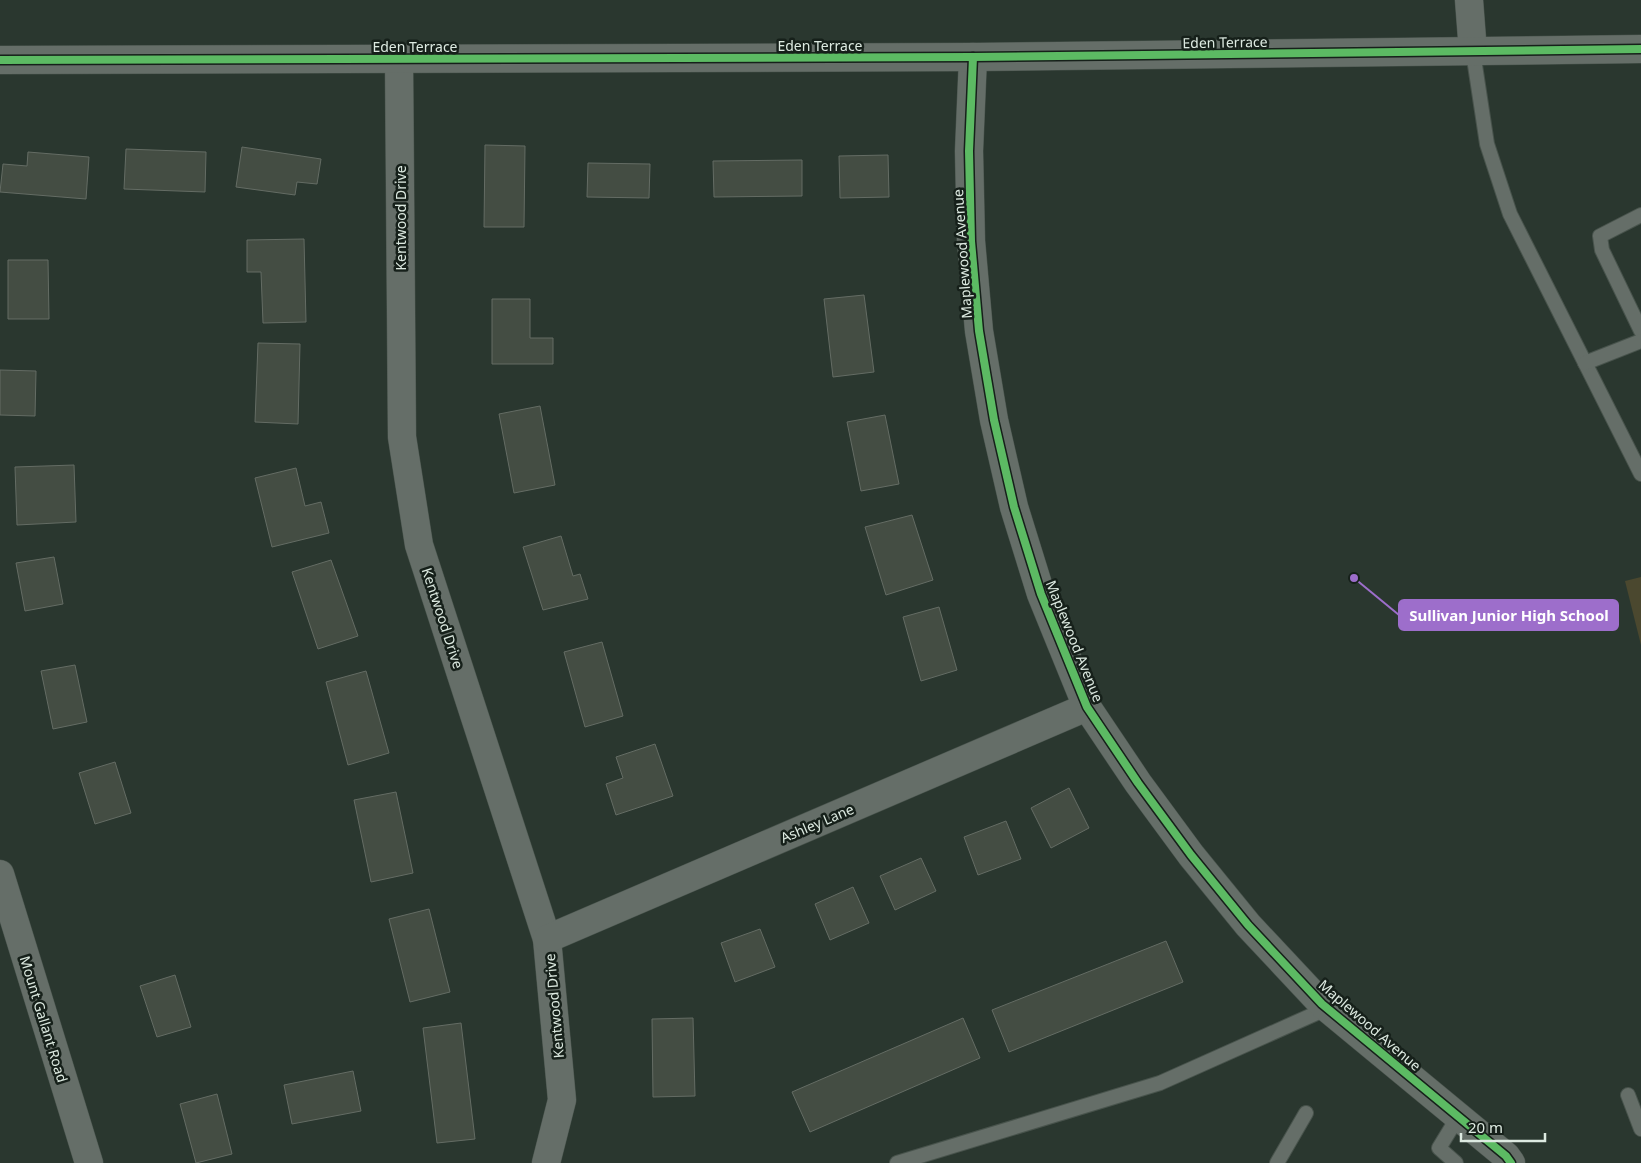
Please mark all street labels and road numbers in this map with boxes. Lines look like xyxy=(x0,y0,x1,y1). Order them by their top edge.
street label: Eden Terrace xyxy=(1182,32,1268,52)
street label: Eden Terrace xyxy=(777,36,863,55)
street label: Eden Terrace xyxy=(372,37,458,56)
street label: Kentwood Drive xyxy=(391,165,410,271)
street label: Maplewood Avenue xyxy=(948,189,976,319)
street label: Kentwood Drive xyxy=(418,565,468,671)
street label: Maplewood Avenue xyxy=(1042,577,1108,705)
street label: Ashley Lane xyxy=(777,799,857,847)
street label: Mount Gallant Road xyxy=(16,953,72,1085)
street label: Kentwood Drive xyxy=(540,953,568,1059)
street label: Maplewood Avenue xyxy=(1315,975,1425,1075)

